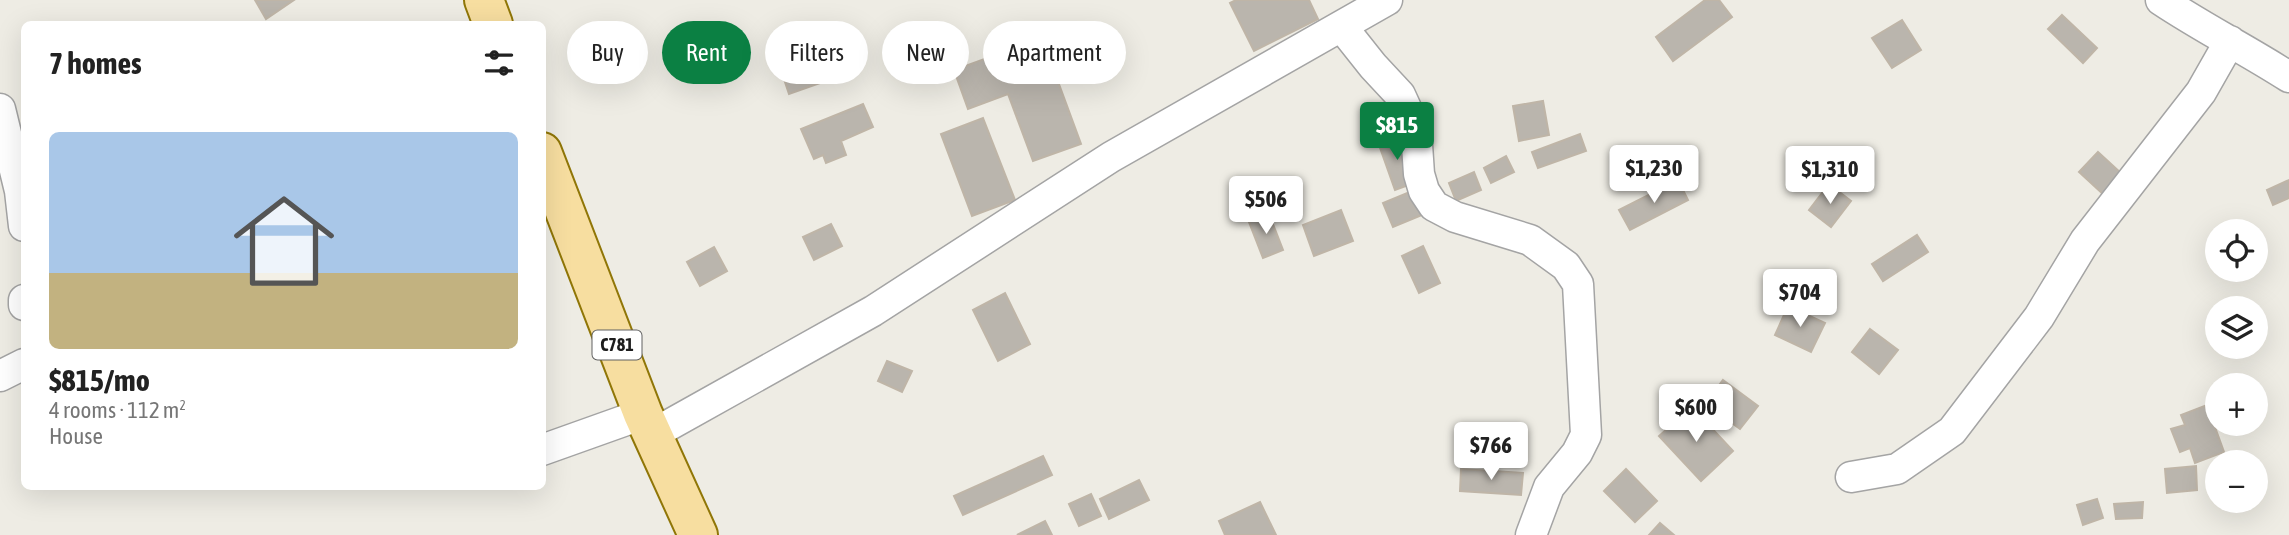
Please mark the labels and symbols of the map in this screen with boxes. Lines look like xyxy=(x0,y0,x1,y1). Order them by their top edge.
pin: $815 xyxy=(1356,102,1438,162)
pin: $1,230 xyxy=(1597,146,1711,205)
pin: $1,310 xyxy=(1773,146,1887,206)
pin: $506 xyxy=(1225,176,1307,236)
pin: $704 xyxy=(1759,270,1841,329)
road number: C781 xyxy=(592,330,642,360)
pin: $600 xyxy=(1655,384,1737,444)
pin: $766 xyxy=(1450,422,1532,482)

